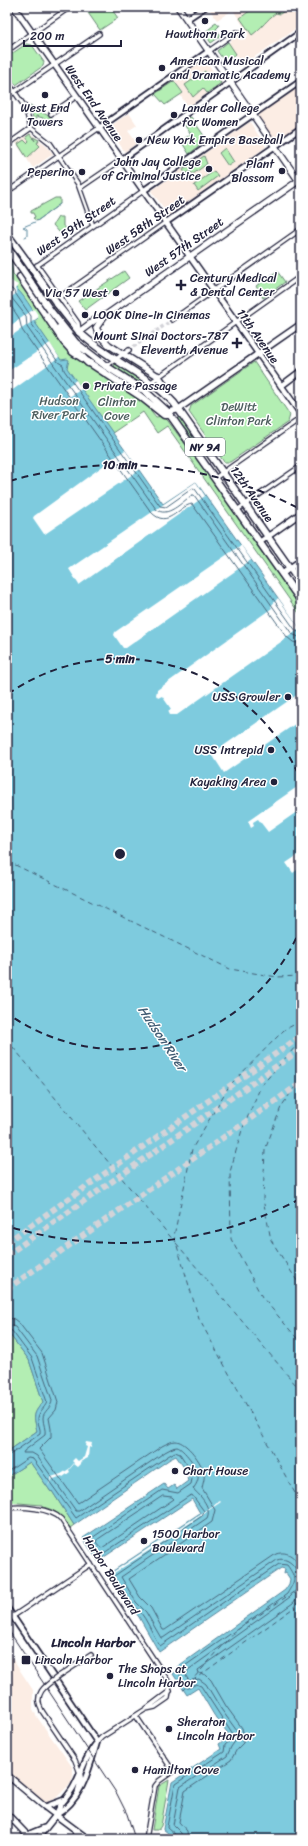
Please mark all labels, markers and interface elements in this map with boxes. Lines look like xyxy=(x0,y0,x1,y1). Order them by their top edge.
marker: Hawthorn Park xyxy=(200,16,210,26)
scale bar xyxy=(24,22,121,48)
place label: Hawthorn Park xyxy=(165,23,245,45)
text: 200 m xyxy=(30,25,64,47)
place label: American Musical and Dramatic Academy xyxy=(169,50,291,86)
street label: West End Avenue xyxy=(59,60,129,146)
marker: American Musical and Dramatic Academy xyxy=(157,63,167,73)
marker: West End Towers xyxy=(40,90,50,100)
place label: West End Towers xyxy=(21,97,71,133)
place label: Lander College for Women xyxy=(182,97,259,133)
marker: Lander College for Women xyxy=(169,110,179,120)
place label: New York Empire Baseball xyxy=(147,129,283,151)
marker: New York Empire Baseball xyxy=(134,135,144,145)
place label: John Jay College of Criminal Justice xyxy=(101,151,201,187)
place label: Plant Blossom xyxy=(231,153,275,189)
place label: Peperino xyxy=(27,161,74,183)
marker: John Jay College of Criminal Justice xyxy=(204,164,214,174)
marker: Plant Blossom xyxy=(277,166,287,176)
marker: Peperino xyxy=(77,167,87,177)
street label: West 58th Street xyxy=(100,189,190,261)
street label: West 59th Street xyxy=(31,190,121,262)
street label: West 57th Street xyxy=(140,211,228,283)
place label: Century Medical & Dental Center xyxy=(190,267,277,303)
marker: Century Medical & Dental Center xyxy=(175,279,187,291)
place label: Via 57 West xyxy=(45,282,108,304)
marker: Via 57 West xyxy=(111,288,121,298)
place label: LOOK Dine-in Cinemas xyxy=(93,304,211,326)
street label: 11th Avenue xyxy=(231,304,285,368)
marker: LOOK Dine-in Cinemas xyxy=(80,310,90,320)
place label: Mount Sinai Doctors-787 Eleventh Avenue xyxy=(94,325,229,361)
marker: Mount Sinai Doctors-787 Eleventh Avenue xyxy=(231,337,243,349)
place label: Private Passage xyxy=(94,375,177,397)
marker: Private Passage xyxy=(81,381,91,391)
park label: Hudson River Park xyxy=(32,390,87,426)
park label: Clinton Cove xyxy=(98,391,137,427)
park label: DeWitt Clinton Park xyxy=(206,396,272,432)
road number: NY 9A xyxy=(185,438,225,456)
text: 10 min xyxy=(103,454,138,476)
street label: 12th Avenue xyxy=(224,461,280,527)
text: 5 min xyxy=(105,648,135,670)
place label: USS Growler xyxy=(213,686,281,708)
marker: USS Growler xyxy=(283,692,293,702)
place label: USS Intrepid xyxy=(194,739,264,761)
marker: USS Intrepid xyxy=(266,745,276,755)
place label: Kayaking Area xyxy=(190,771,267,793)
marker: Kayaking Area xyxy=(269,777,279,787)
centre of rings xyxy=(113,847,127,861)
water label: Hudson River xyxy=(132,1001,195,1078)
place label: Chart House xyxy=(183,1460,248,1482)
marker: Chart House xyxy=(170,1466,180,1476)
place label: 1500 Harbor Boulevard xyxy=(152,1523,221,1559)
street label: Harbor Boulevard xyxy=(77,1530,146,1621)
marker: 1500 Harbor Boulevard xyxy=(139,1536,149,1546)
district label: Lincoln Harbor xyxy=(51,1631,137,1654)
place label: Lincoln Harbor xyxy=(35,1649,113,1671)
marker: Lincoln Harbor xyxy=(20,1654,32,1666)
place label: The Shops at Lincoln Harbor xyxy=(118,1658,196,1694)
marker: The Shops at Lincoln Harbor xyxy=(105,1671,115,1681)
place label: Sheraton Lincoln Harbor xyxy=(177,1711,255,1747)
marker: Sheraton Lincoln Harbor xyxy=(164,1724,174,1734)
place label: Hamilton Cove xyxy=(143,1759,219,1781)
marker: Hamilton Cove xyxy=(130,1765,140,1775)

